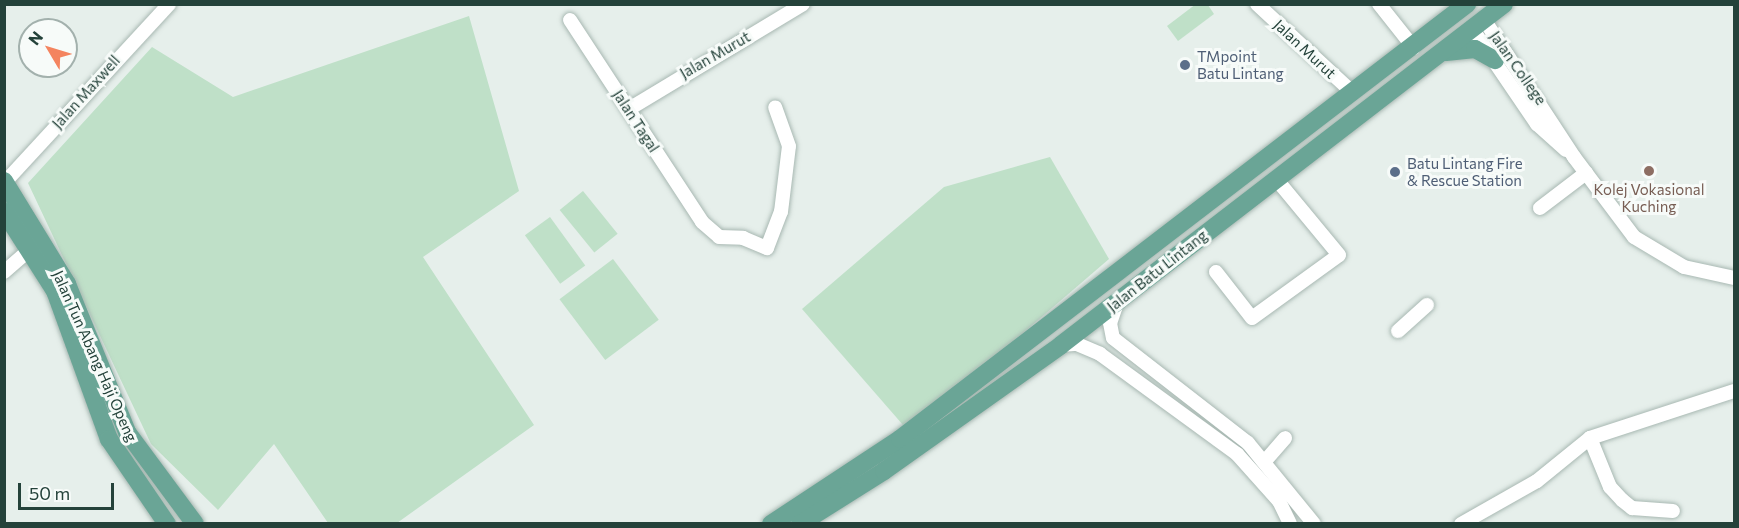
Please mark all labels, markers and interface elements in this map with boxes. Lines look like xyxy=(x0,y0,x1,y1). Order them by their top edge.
street label: Jalan Murut xyxy=(1270,16,1340,82)
north arrow xyxy=(18,18,78,78)
text: N xyxy=(24,27,46,48)
street label: Jalan Murut xyxy=(676,28,754,82)
street label: Jalan College xyxy=(1486,28,1550,108)
place label: TMpoint Batu Lintang xyxy=(1197,47,1284,82)
street label: Jalan Maxwell xyxy=(48,52,124,132)
marker: TMpoint Batu Lintang xyxy=(1178,58,1192,72)
street label: Jalan Tagal xyxy=(609,86,663,156)
place label: Batu Lintang Fire & Rescue Station xyxy=(1407,154,1523,189)
marker: Kolej Vokasional Kuching xyxy=(1642,164,1656,178)
marker: Batu Lintang Fire & Rescue Station xyxy=(1388,165,1402,179)
place label: Kolej Vokasional Kuching xyxy=(1594,180,1704,215)
street label: Jalan Batu Lintang xyxy=(1103,226,1211,316)
street label: Jalan Tun Abang Haji Openg xyxy=(49,268,141,444)
scale bar xyxy=(21,471,117,509)
text: 50 m xyxy=(29,482,70,504)

